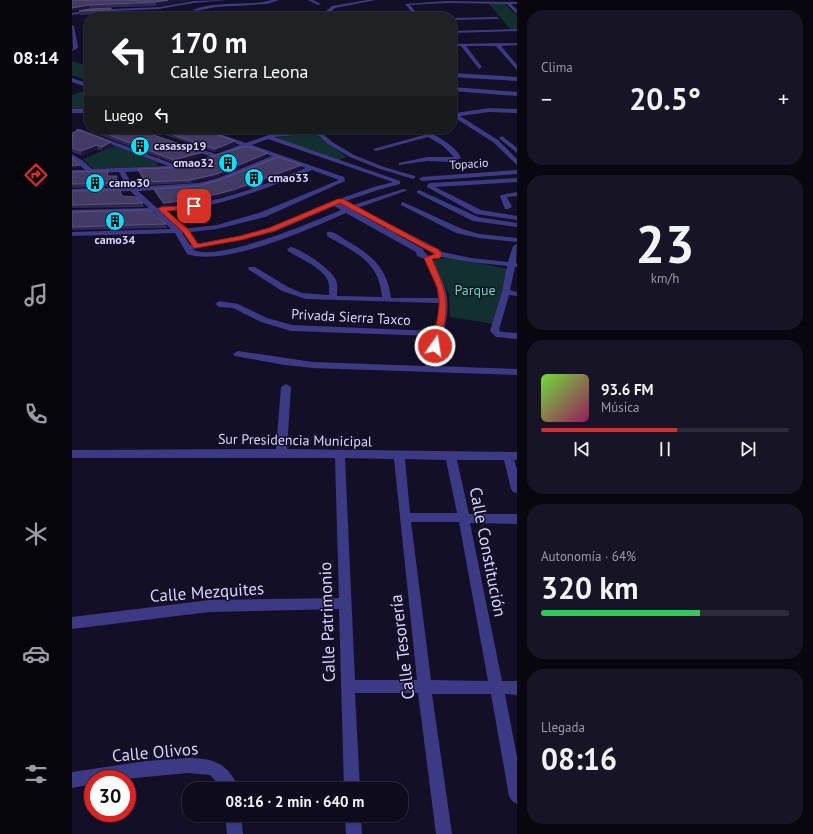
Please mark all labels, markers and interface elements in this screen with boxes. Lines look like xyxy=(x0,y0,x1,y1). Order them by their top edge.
text: 170 m xyxy=(170,24,247,61)
icon: left xyxy=(104,28,156,80)
text: 08:14 xyxy=(13,46,59,69)
text: Clima xyxy=(541,59,573,76)
text: Calle Sierra Leona xyxy=(170,60,308,83)
text: 20.5° xyxy=(629,79,701,118)
text: − xyxy=(541,85,552,113)
text: + xyxy=(778,85,789,113)
icon: left xyxy=(151,104,173,126)
text: Luego xyxy=(104,106,143,125)
building icon: casassp19 xyxy=(129,135,151,157)
place label: casassp19 xyxy=(154,138,207,153)
building icon: cmao32 xyxy=(217,152,239,174)
place label: cmao32 xyxy=(173,155,214,170)
street label: Topacio xyxy=(449,155,489,172)
icon: directions xyxy=(22,161,50,189)
building icon: cmao33 xyxy=(243,167,265,189)
place label: cmao33 xyxy=(268,170,309,185)
building icon: camo30 xyxy=(84,172,106,194)
place label: camo30 xyxy=(109,175,150,190)
pin xyxy=(177,189,211,223)
icon: arrive xyxy=(183,195,205,217)
building icon: camo34 xyxy=(104,210,126,232)
text: 23 xyxy=(636,210,694,277)
place label: camo34 xyxy=(95,232,136,247)
text: km/h xyxy=(651,270,679,287)
icon: music xyxy=(22,281,50,309)
park label: Parque xyxy=(454,281,496,299)
street label: Privada Sierra Taxco xyxy=(291,305,411,329)
position arrow xyxy=(414,325,456,367)
text: 93.6 FM xyxy=(601,380,654,399)
text: Música xyxy=(601,399,640,416)
icon: phone xyxy=(22,400,50,428)
street label: Sur Presidencia Municipal xyxy=(218,430,372,450)
icon: previous xyxy=(571,438,593,460)
icon: pause xyxy=(654,438,676,460)
icon: next xyxy=(737,438,759,460)
street label: Calle Constitución xyxy=(465,485,511,619)
icon: climate xyxy=(22,520,50,548)
text: Autonomía · 64% xyxy=(541,548,636,565)
street label: Calle Patrimonio xyxy=(314,562,340,682)
text: 320 km xyxy=(541,568,639,607)
street label: Calle Mezquites xyxy=(149,577,265,607)
street label: Calle Tesorería xyxy=(385,593,419,701)
icon: car xyxy=(22,640,50,668)
text: Llegada xyxy=(541,719,585,736)
street label: Calle Olivos xyxy=(111,737,199,767)
text: 08:16 xyxy=(541,739,617,778)
icon: filters xyxy=(22,760,50,788)
speed limit sign: 30 xyxy=(84,770,136,822)
text: 08:16 · 2 min · 640 m xyxy=(226,792,364,811)

